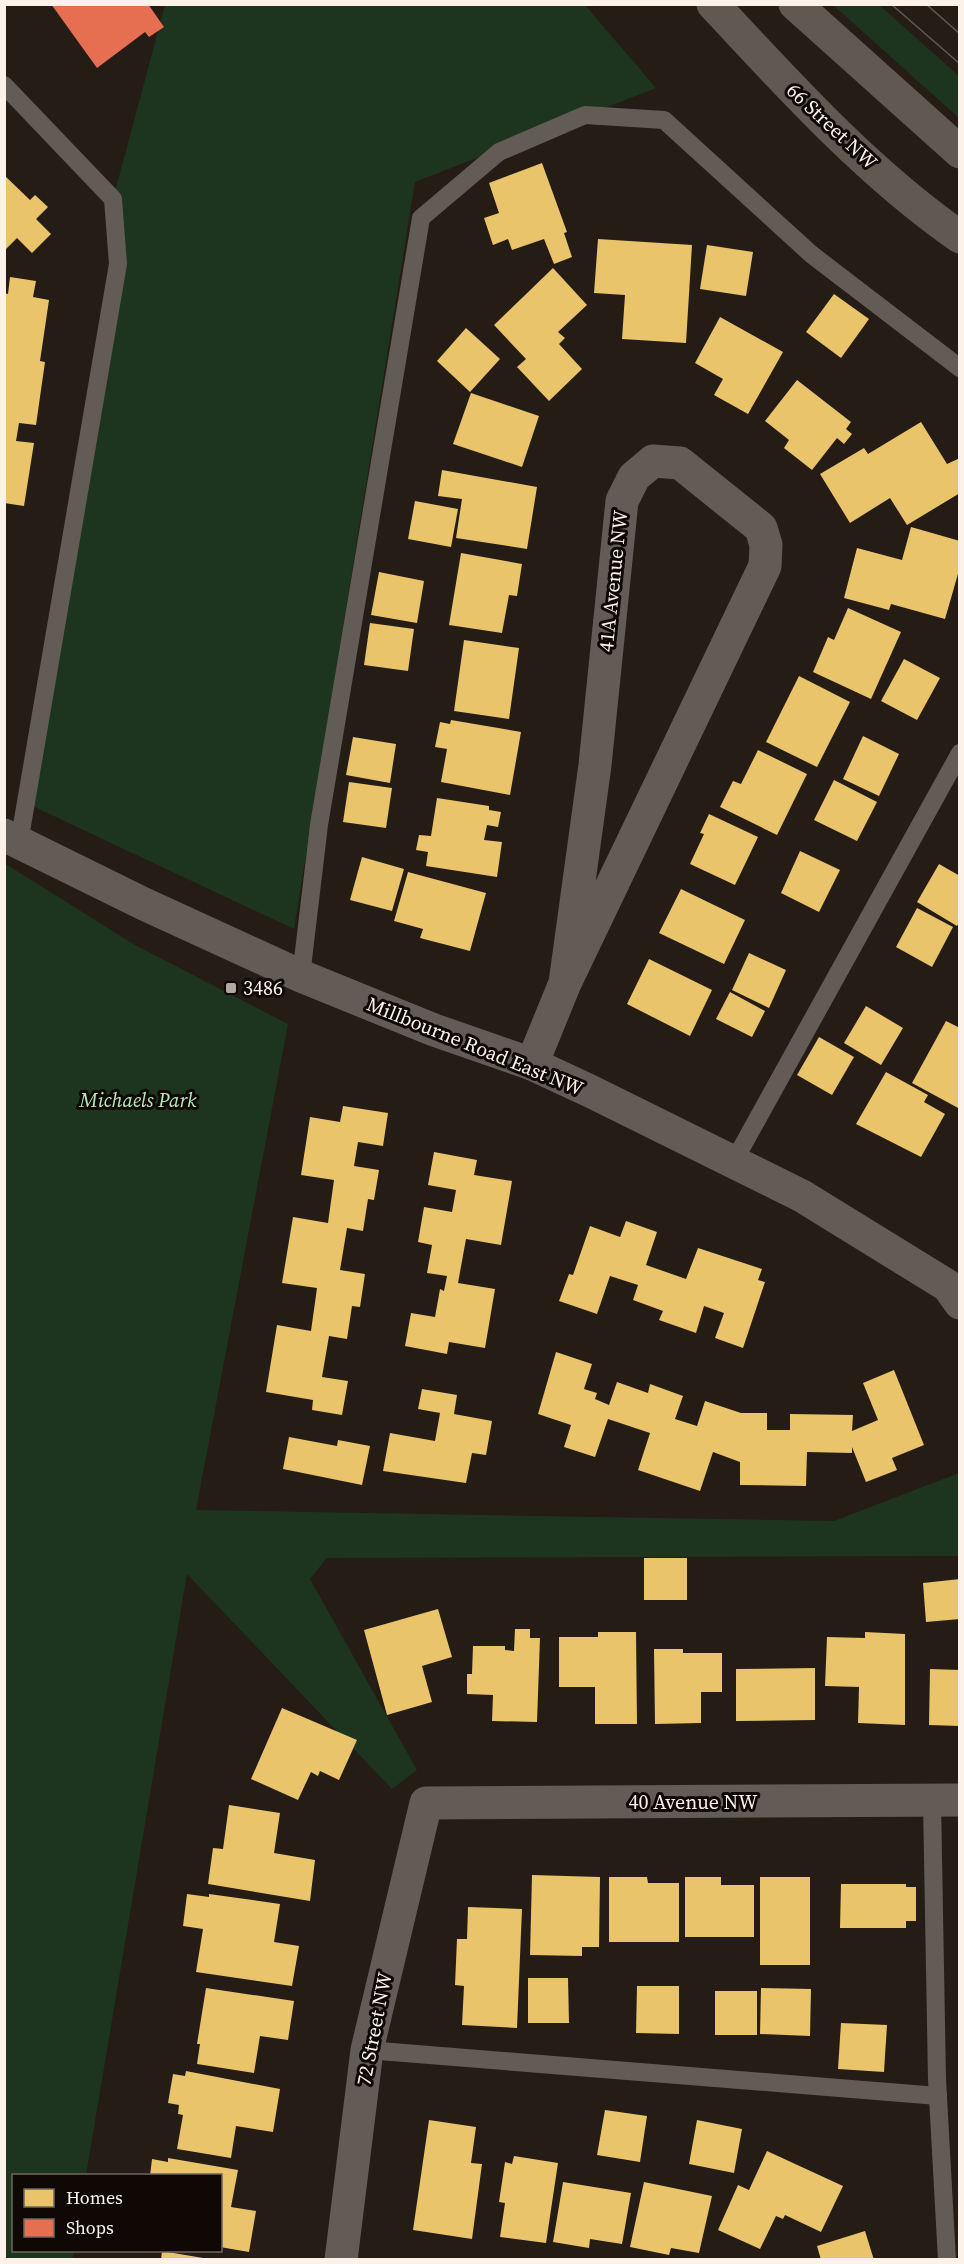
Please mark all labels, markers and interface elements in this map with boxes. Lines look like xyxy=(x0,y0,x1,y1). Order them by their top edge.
street label: 66 Street NW xyxy=(780,77,884,176)
street label: 41A Avenue NW xyxy=(592,508,634,653)
place label: 3486 xyxy=(243,974,283,1002)
marker: 3486 xyxy=(224,981,238,995)
street label: Millbourne Road East NW xyxy=(363,990,588,1103)
park label: Michaels Park xyxy=(78,1086,197,1114)
street label: 40 Avenue NW xyxy=(629,1788,758,1816)
street label: 72 Street NW xyxy=(349,1969,399,2088)
legend xyxy=(12,2174,222,2252)
text: Homes xyxy=(66,2185,123,2210)
text: Shops xyxy=(66,2215,114,2240)

